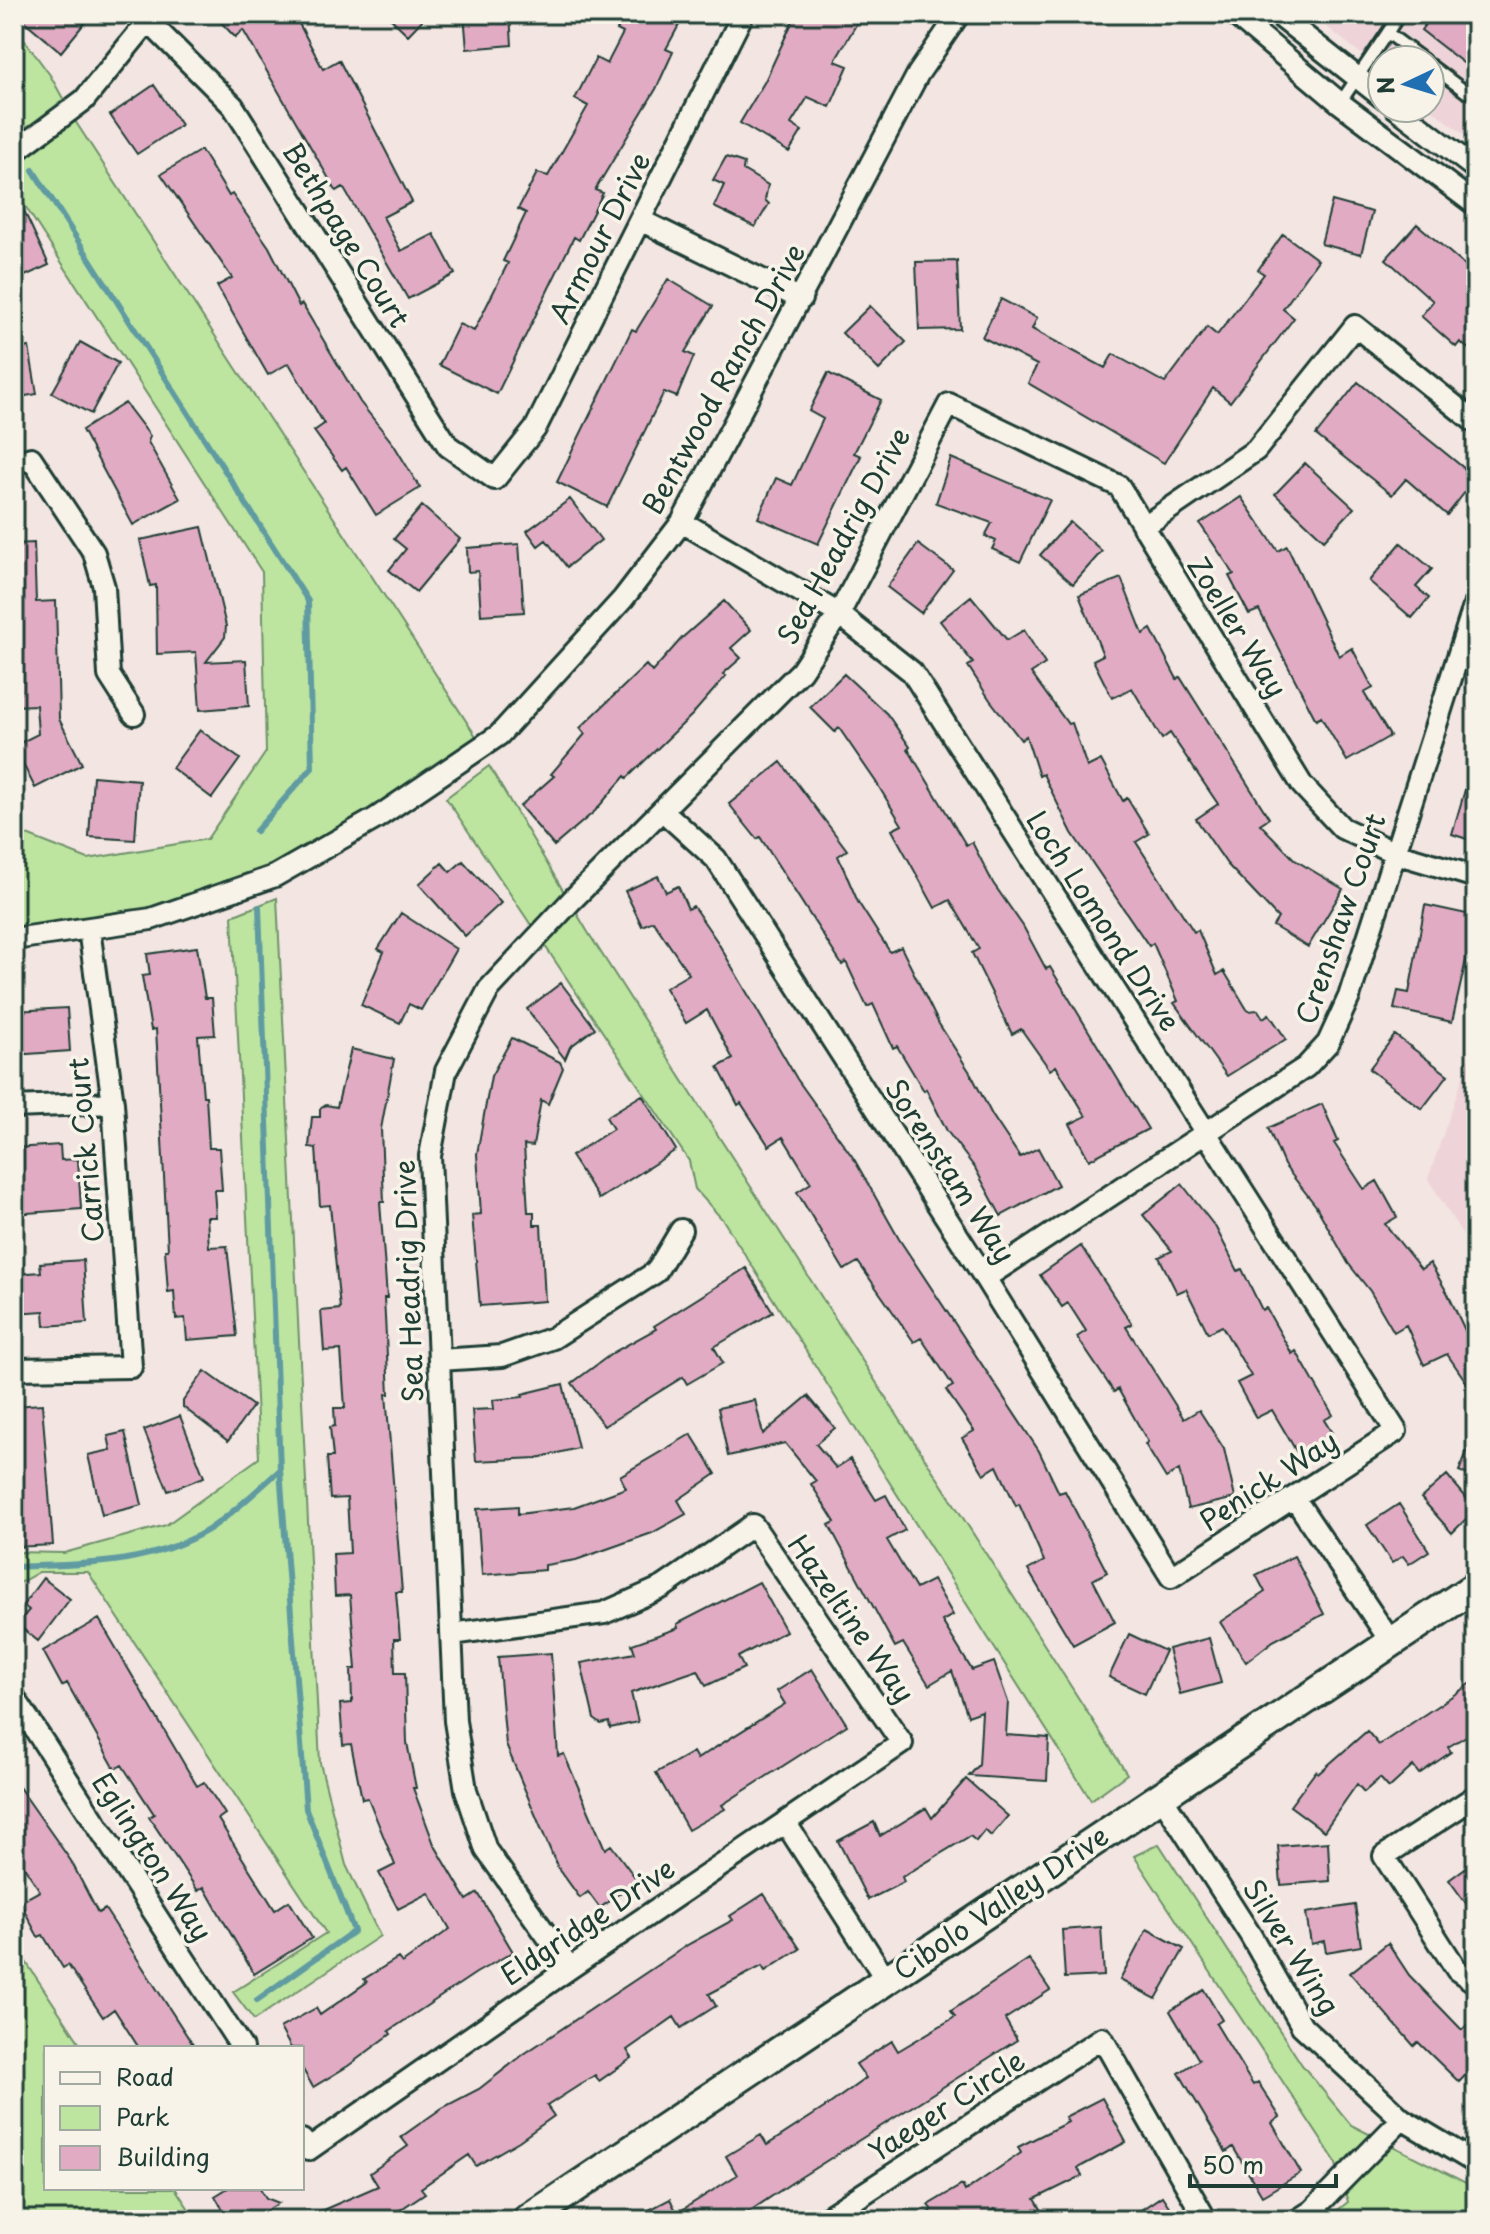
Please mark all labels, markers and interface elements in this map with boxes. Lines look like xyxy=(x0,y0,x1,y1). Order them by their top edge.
north arrow xyxy=(1366,44,1446,124)
text: N xyxy=(1367,76,1402,95)
street label: Bethpage Court xyxy=(273,133,422,335)
street label: Armour Drive xyxy=(537,144,660,331)
street label: Bentwood Ranch Drive xyxy=(630,235,815,522)
street label: Sea Headrig Drive xyxy=(765,419,920,652)
street label: Zoeller Way xyxy=(1178,547,1299,705)
street label: Loch Lomond Drive xyxy=(1017,801,1192,1039)
street label: Crenshaw Court xyxy=(1283,807,1396,1030)
street label: Carrick Court xyxy=(55,1056,114,1244)
street label: Sorenstam Way xyxy=(875,1069,1027,1271)
street label: Sea Headrig Drive xyxy=(382,1159,433,1403)
street label: Penick Way xyxy=(1190,1419,1346,1541)
street label: Hazeltine Way xyxy=(778,1525,926,1711)
street label: Eglington Way xyxy=(82,1763,224,1949)
street label: Cibolo Valley Drive xyxy=(884,1814,1117,1990)
street label: Eldgridge Drive xyxy=(491,1846,683,1995)
street label: Silver Wing xyxy=(1233,1870,1351,2023)
street label: Yaeger Circle xyxy=(859,2038,1033,2171)
legend xyxy=(44,2046,304,2190)
text: Road xyxy=(116,2058,174,2094)
text: Park xyxy=(116,2098,170,2134)
text: Building xyxy=(116,2138,210,2174)
scale bar xyxy=(1190,2138,1336,2188)
text: 50 m xyxy=(1202,2146,1264,2182)

